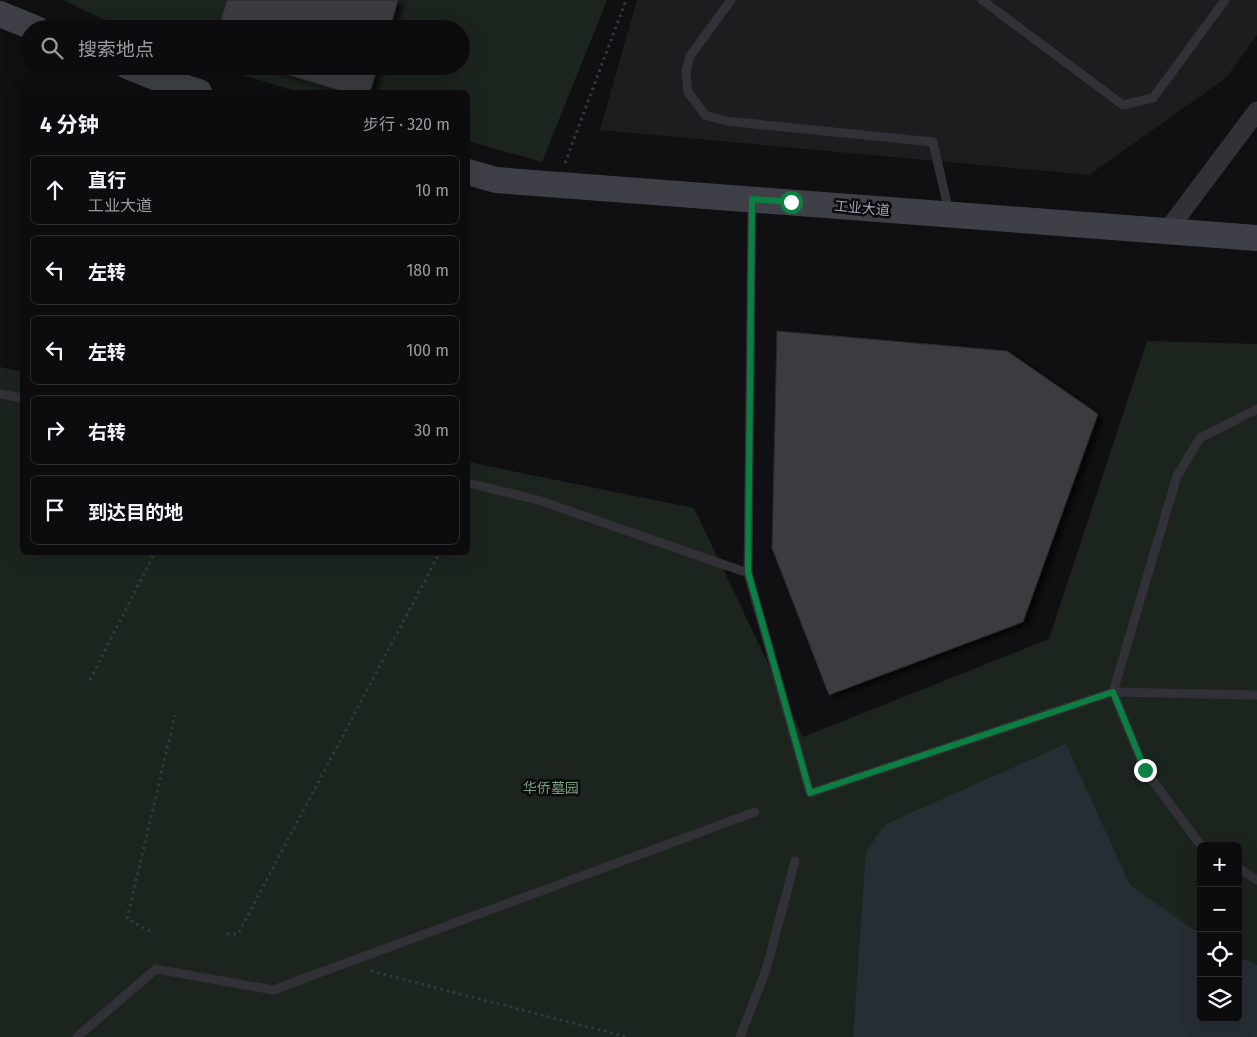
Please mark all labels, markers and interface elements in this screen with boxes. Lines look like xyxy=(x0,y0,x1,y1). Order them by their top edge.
search box xyxy=(20,20,470,75)
icon: search xyxy=(38,34,66,62)
text: 搜索地点 xyxy=(78,38,154,61)
text: 4 分钟 xyxy=(40,112,99,138)
text: 步行 · 320 m xyxy=(363,115,450,134)
text: 直行 xyxy=(88,169,126,192)
icon: ahead xyxy=(41,176,69,204)
text: 10 m xyxy=(415,181,449,200)
route start xyxy=(780,191,803,214)
text: 工业大道 xyxy=(88,196,152,215)
street label: 工业大道 xyxy=(833,198,891,219)
icon: left xyxy=(41,256,69,284)
text: 左转 xyxy=(88,261,126,284)
text: 180 m xyxy=(406,261,449,280)
icon: left xyxy=(41,336,69,364)
text: 左转 xyxy=(88,341,126,364)
text: 100 m xyxy=(406,341,449,360)
icon: right xyxy=(41,416,69,444)
text: 右转 xyxy=(88,421,126,444)
text: 30 m xyxy=(414,421,449,440)
icon: arrive xyxy=(41,496,69,524)
text: 到达目的地 xyxy=(88,501,183,524)
route end xyxy=(1134,759,1157,782)
park label: 华侨墓园 xyxy=(523,780,579,797)
map controls xyxy=(1197,842,1242,1022)
button: + xyxy=(1197,842,1242,887)
button: − xyxy=(1197,887,1242,932)
button: locate xyxy=(1197,932,1242,977)
button: layers xyxy=(1197,977,1242,1022)

